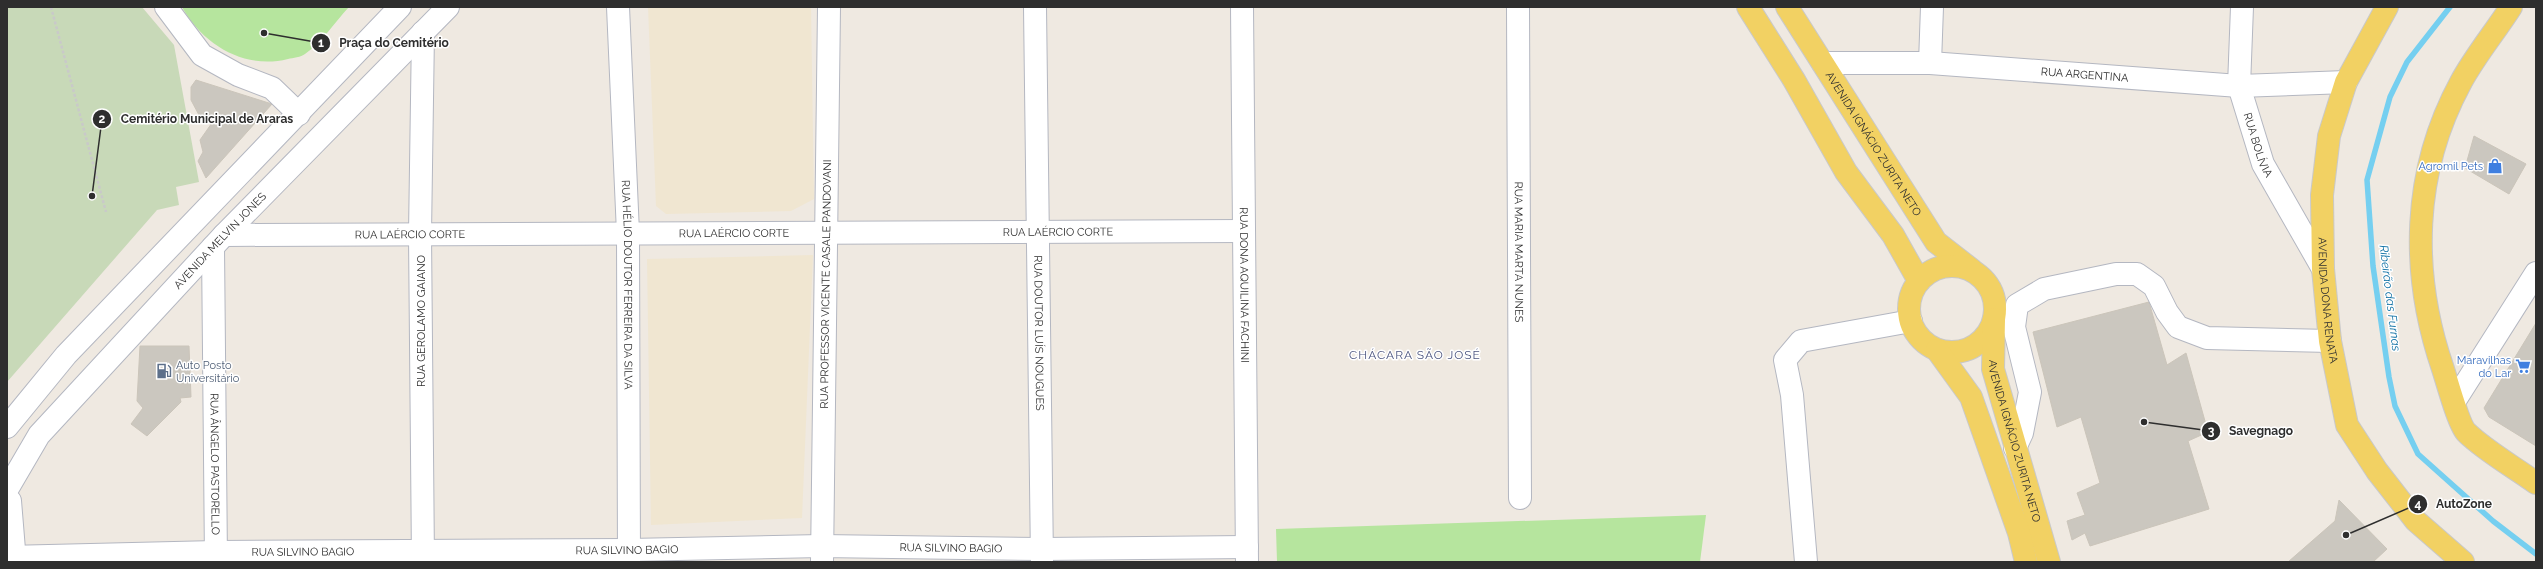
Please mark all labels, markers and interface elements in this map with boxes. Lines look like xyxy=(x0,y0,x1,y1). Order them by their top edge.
callout: Praça do Cemitério xyxy=(311,31,457,55)
text: 1 xyxy=(318,36,324,50)
text: Praça do Cemitério xyxy=(339,36,449,50)
street label: RUA ARGENTINA xyxy=(2040,65,2129,85)
street label: AVENIDA IGNÁCIO ZURITA NETO xyxy=(1823,70,1924,219)
callout: Cemitério Municipal de Araras xyxy=(92,107,301,131)
street label: RUA BOLÍVIA xyxy=(2241,111,2275,180)
text: 2 xyxy=(99,112,106,126)
text: Cemitério Municipal de Araras xyxy=(121,112,293,126)
shop icon: Agromil Pets xyxy=(2486,157,2504,175)
street label: RUA PROFESSOR VICENTE CASALE PANDOVANI xyxy=(818,159,834,409)
place label: Agromil Pets xyxy=(2419,160,2483,173)
street label: RUA HÉLIO DOUTOR FERREIRA DA SILVA xyxy=(619,180,634,390)
street label: RUA MARIA MARTA NUNES xyxy=(1512,182,1525,323)
street label: AVENIDA MELVIN JONES xyxy=(171,190,269,292)
street label: RUA DONA AQUILINA FACHINI xyxy=(1237,207,1251,363)
street label: RUA LAÉRCIO CORTE xyxy=(1003,225,1114,239)
street label: RUA LAÉRCIO CORTE xyxy=(679,226,790,240)
street label: RUA LAÉRCIO CORTE xyxy=(355,227,466,241)
street label: AVENIDA DONA RENATA xyxy=(2316,237,2340,365)
water label: Ribeirão das Furnas xyxy=(2377,244,2404,352)
street label: RUA GEROLAMO GAIANO xyxy=(415,255,428,387)
street label: RUA DOUTOR LUÍS NOUGUES xyxy=(1031,255,1046,411)
district label: CHÁCARA SÃO JOSÉ xyxy=(1349,348,1481,362)
place label: Maravilhas do Lar xyxy=(2457,354,2511,380)
supermarket icon: Maravilhas do Lar xyxy=(2514,357,2532,375)
place label: Auto Posto Universitário xyxy=(176,359,240,385)
street label: AVENIDA IGNÁCIO ZURITA NETO xyxy=(1986,360,2043,524)
fuel station icon: Auto Posto Universitário xyxy=(155,362,173,380)
street label: RUA ÂNGELO PASTORELLO xyxy=(207,393,222,535)
callout: Savegnago xyxy=(2201,419,2301,443)
text: 3 xyxy=(2208,424,2215,438)
text: Savegnago xyxy=(2229,424,2293,438)
callout: AutoZone xyxy=(2408,492,2500,516)
text: 4 xyxy=(2415,497,2422,511)
text: AutoZone xyxy=(2436,497,2492,511)
street label: RUA SILVINO BAGIO xyxy=(899,541,1002,555)
street label: RUA SILVINO BAGIO xyxy=(575,543,678,557)
street label: RUA SILVINO BAGIO xyxy=(251,545,354,559)

